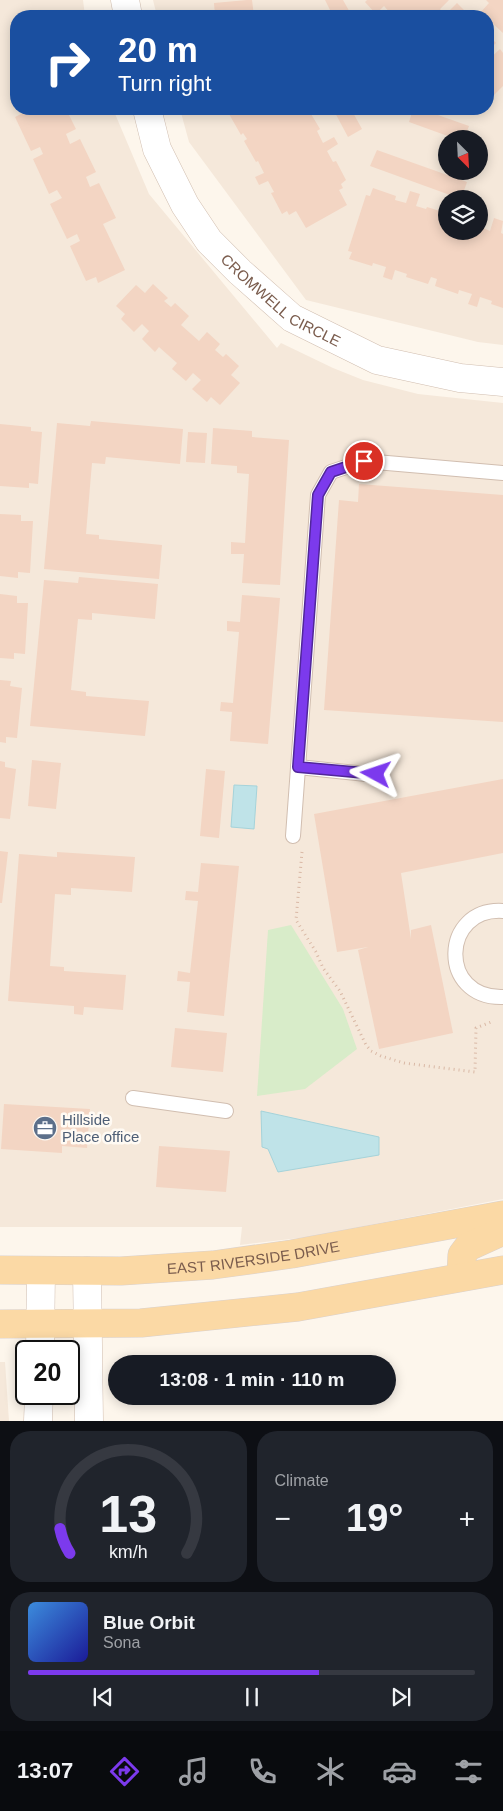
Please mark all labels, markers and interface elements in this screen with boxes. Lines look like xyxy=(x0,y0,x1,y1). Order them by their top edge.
icon: right xyxy=(35,30,100,95)
text: 20 m xyxy=(118,30,198,69)
text: Turn right xyxy=(118,71,211,96)
north arrow xyxy=(438,130,488,180)
map controls xyxy=(438,130,488,240)
button: layers xyxy=(438,190,488,240)
street label: CROMWELL CIRCLE xyxy=(218,250,344,349)
pin xyxy=(343,440,385,482)
icon: arrive xyxy=(350,447,378,475)
position arrow xyxy=(349,747,401,799)
place label: Hillside Place office xyxy=(62,1111,139,1145)
office icon: Hillside Place office xyxy=(32,1115,58,1141)
street label: EAST RIVERSIDE DRIVE xyxy=(166,1237,341,1276)
speed limit sign: 20 xyxy=(15,1340,80,1405)
text: 13:08 · 1 min · 110 m xyxy=(160,1369,344,1390)
text: Climate xyxy=(275,1472,329,1489)
text: 13 xyxy=(99,1485,157,1543)
text: 19° xyxy=(346,1497,403,1539)
text: − xyxy=(275,1503,291,1534)
text: + xyxy=(459,1503,475,1534)
text: km/h xyxy=(109,1542,148,1562)
text: Blue Orbit xyxy=(103,1612,195,1633)
text: Sona xyxy=(103,1634,140,1651)
icon: previous xyxy=(89,1683,117,1711)
icon: pause xyxy=(238,1683,266,1711)
icon: next xyxy=(387,1683,415,1711)
icon: directions xyxy=(107,1754,142,1789)
icon: music xyxy=(176,1754,211,1789)
icon: phone xyxy=(245,1754,280,1789)
icon: climate xyxy=(313,1754,348,1789)
icon: car xyxy=(382,1754,417,1789)
icon: filters xyxy=(451,1754,486,1789)
text: 13:07 xyxy=(17,1758,73,1783)

